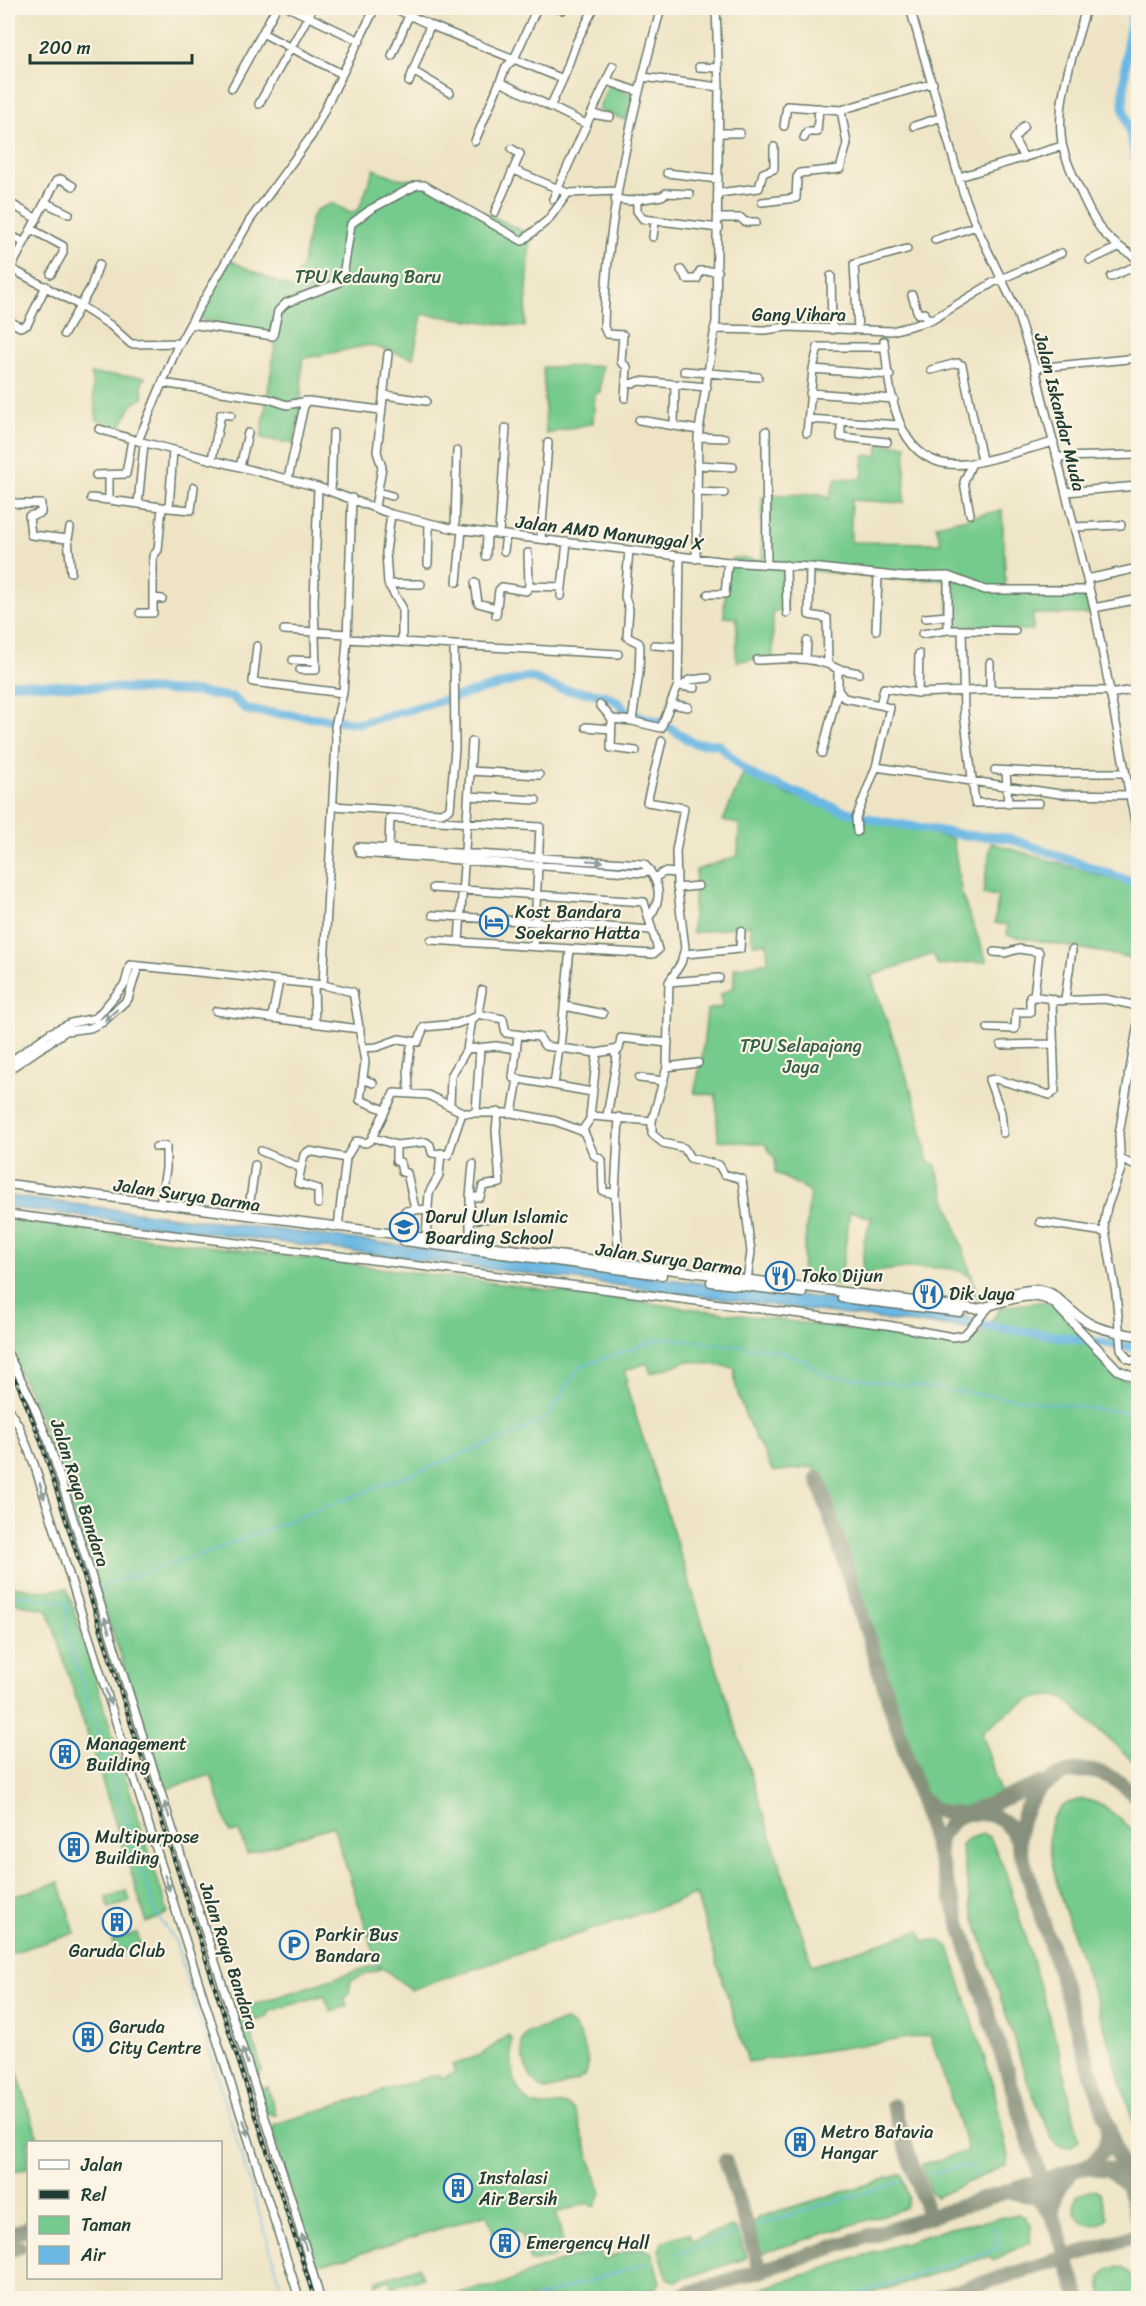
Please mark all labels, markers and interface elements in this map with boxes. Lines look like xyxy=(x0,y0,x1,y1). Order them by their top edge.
scale bar xyxy=(30,27,192,65)
text: 200 m xyxy=(39,32,91,64)
park label: TPU Kedaung Baru xyxy=(295,261,442,293)
street label: Gang Vihara xyxy=(752,299,846,331)
street label: Jalan Iskandar Muda xyxy=(1025,328,1095,495)
street label: Jalan AMD Manunggal X xyxy=(513,505,706,560)
one-way arrow xyxy=(585,856,604,866)
place label: Kost Bandara Soekarno Hatta xyxy=(515,896,640,949)
hotel icon: Kost Bandara Soekarno Hatta xyxy=(478,906,510,938)
one-way arrow xyxy=(103,1008,118,1022)
park label: TPU Selapajang Jaya xyxy=(740,1030,862,1083)
street label: Jalan Surya Darma xyxy=(111,1169,262,1221)
place label: Darul Ulun Islamic Boarding School xyxy=(425,1201,568,1254)
school or university icon: Darul Ulun Islamic Boarding School xyxy=(388,1211,420,1243)
street label: Jalan Surya Darma xyxy=(593,1233,744,1285)
restaurant icon: Toko Dijun xyxy=(764,1260,796,1292)
place label: Toko Dijun xyxy=(801,1260,883,1292)
restaurant icon: Dik Jaya xyxy=(912,1278,944,1310)
place label: Dik Jaya xyxy=(949,1278,1015,1310)
street label: Jalan Raya Bandara xyxy=(41,1414,119,1571)
one-way arrow xyxy=(38,1482,47,1500)
one-way arrow xyxy=(102,1616,111,1634)
one-way arrow xyxy=(104,1688,113,1706)
place label: Management Building xyxy=(86,1728,187,1781)
building icon: Management Building xyxy=(49,1738,81,1770)
one-way arrow xyxy=(162,1801,171,1819)
place label: Multipurpose Building xyxy=(95,1821,199,1874)
building icon: Multipurpose Building xyxy=(58,1831,90,1863)
one-way arrow xyxy=(163,1874,172,1892)
street label: Jalan Raya Bandara xyxy=(190,1877,268,2034)
building icon: Garuda Club xyxy=(101,1906,133,1938)
place label: Parkir Bus Bandara xyxy=(315,1919,399,1972)
parking icon: Parkir Bus Bandara xyxy=(278,1929,310,1961)
place label: Garuda Club xyxy=(69,1935,165,1967)
place label: Garuda City Centre xyxy=(109,2011,202,2064)
building icon: Garuda City Centre xyxy=(72,2021,104,2053)
one-way arrow xyxy=(240,2047,249,2065)
place label: Metro Batavia Hangar xyxy=(821,2116,933,2169)
one-way arrow xyxy=(241,2119,251,2137)
building icon: Metro Batavia Hangar xyxy=(784,2126,816,2158)
legend xyxy=(27,2141,222,2279)
text: Jalan xyxy=(80,2149,123,2181)
place label: Instalasi Air Bersih xyxy=(478,2162,558,2215)
building icon: Instalasi Air Bersih xyxy=(442,2172,474,2204)
text: Rel xyxy=(81,2179,107,2211)
text: Taman xyxy=(81,2209,131,2241)
building icon: Emergency Hall xyxy=(489,2227,521,2259)
place label: Emergency Hall xyxy=(526,2227,650,2259)
one-way arrow xyxy=(299,2233,308,2251)
text: Air xyxy=(80,2239,107,2271)

